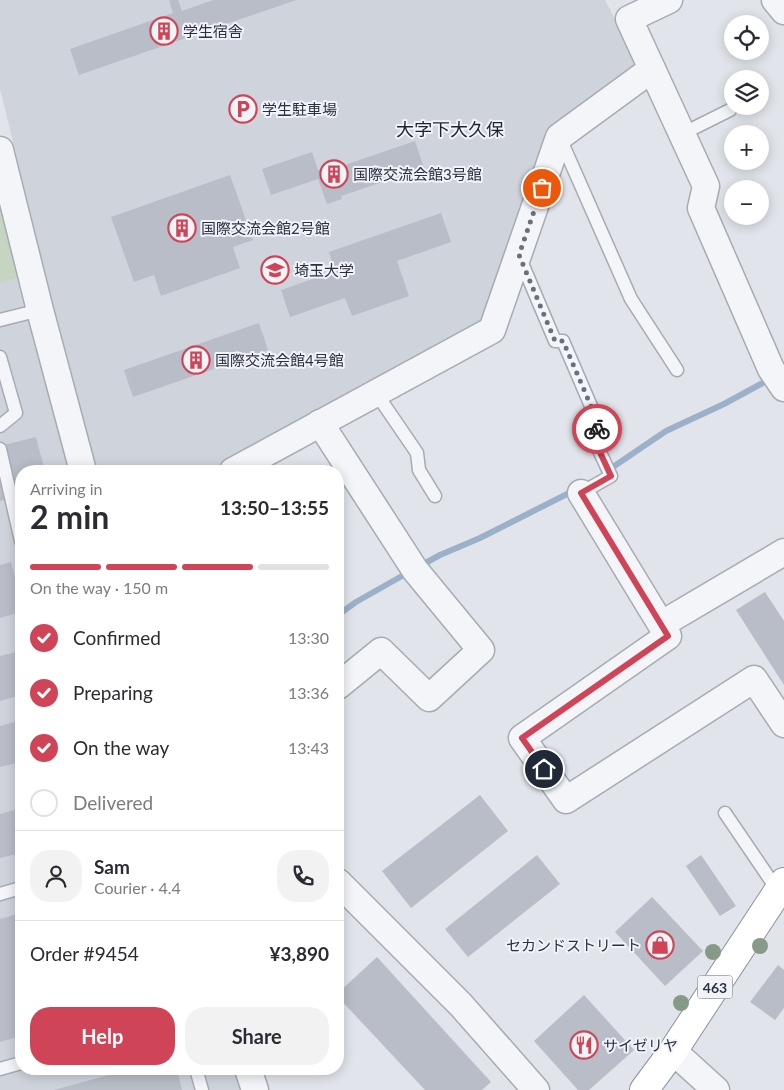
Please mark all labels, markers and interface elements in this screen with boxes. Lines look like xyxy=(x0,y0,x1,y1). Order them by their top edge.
map controls xyxy=(724,15,769,225)
button: locate xyxy=(724,15,769,60)
building icon: 学生宿舎 xyxy=(149,16,179,46)
place label: 学生宿舎 xyxy=(183,22,243,40)
button: layers xyxy=(724,70,769,115)
parking icon: 学生駐車場 xyxy=(228,94,258,124)
place label: 学生駐車場 xyxy=(262,100,337,118)
district label: 大字下大久保 xyxy=(396,118,504,140)
button: + xyxy=(724,125,769,170)
building icon: 国際交流会館3号館 xyxy=(319,159,349,189)
place label: 国際交流会館3号館 xyxy=(353,165,482,183)
pin xyxy=(521,167,563,209)
icon: bag xyxy=(528,174,556,202)
button: − xyxy=(724,180,769,225)
building icon: 国際交流会館2号館 xyxy=(167,213,197,243)
place label: 国際交流会館2号館 xyxy=(201,219,330,237)
school or university icon: 埼玉大学 xyxy=(260,255,290,285)
place label: 埼玉大学 xyxy=(294,261,354,279)
building icon: 国際交流会館4号館 xyxy=(181,345,211,375)
place label: 国際交流会館4号館 xyxy=(215,351,344,369)
courier xyxy=(572,404,622,454)
icon: bike xyxy=(583,415,611,443)
text: Arriving in xyxy=(30,479,103,498)
text: 13:50–13:55 xyxy=(220,496,329,519)
text: 2 min xyxy=(30,497,109,536)
text: On the way · 150 m xyxy=(30,578,168,597)
icon: check xyxy=(30,624,58,652)
text: Confirmed xyxy=(73,626,161,649)
text: 13:30 xyxy=(288,628,329,647)
icon: check xyxy=(30,679,58,707)
text: Preparing xyxy=(73,681,153,704)
text: 13:36 xyxy=(288,683,329,702)
icon: check xyxy=(30,734,58,762)
text: On the way xyxy=(73,736,169,759)
text: 13:43 xyxy=(288,738,329,757)
pin xyxy=(523,748,565,790)
icon: home xyxy=(530,755,558,783)
text: Delivered xyxy=(73,791,153,814)
button: person xyxy=(30,850,82,902)
button: phone xyxy=(277,850,329,902)
text: Sam xyxy=(94,855,130,878)
text: Courier · 4.4 xyxy=(94,878,181,897)
shop icon: セカンドストリート xyxy=(645,930,675,960)
place label: セカンドストリート xyxy=(506,936,641,954)
text: Order #9454 xyxy=(30,942,139,965)
text: ¥3,890 xyxy=(269,942,329,965)
road number: 463 xyxy=(698,976,732,999)
button: Help xyxy=(30,1007,175,1065)
button: Share xyxy=(185,1007,329,1065)
restaurant icon: サイゼリヤ xyxy=(569,1030,599,1060)
place label: サイゼリヤ xyxy=(603,1036,678,1054)

